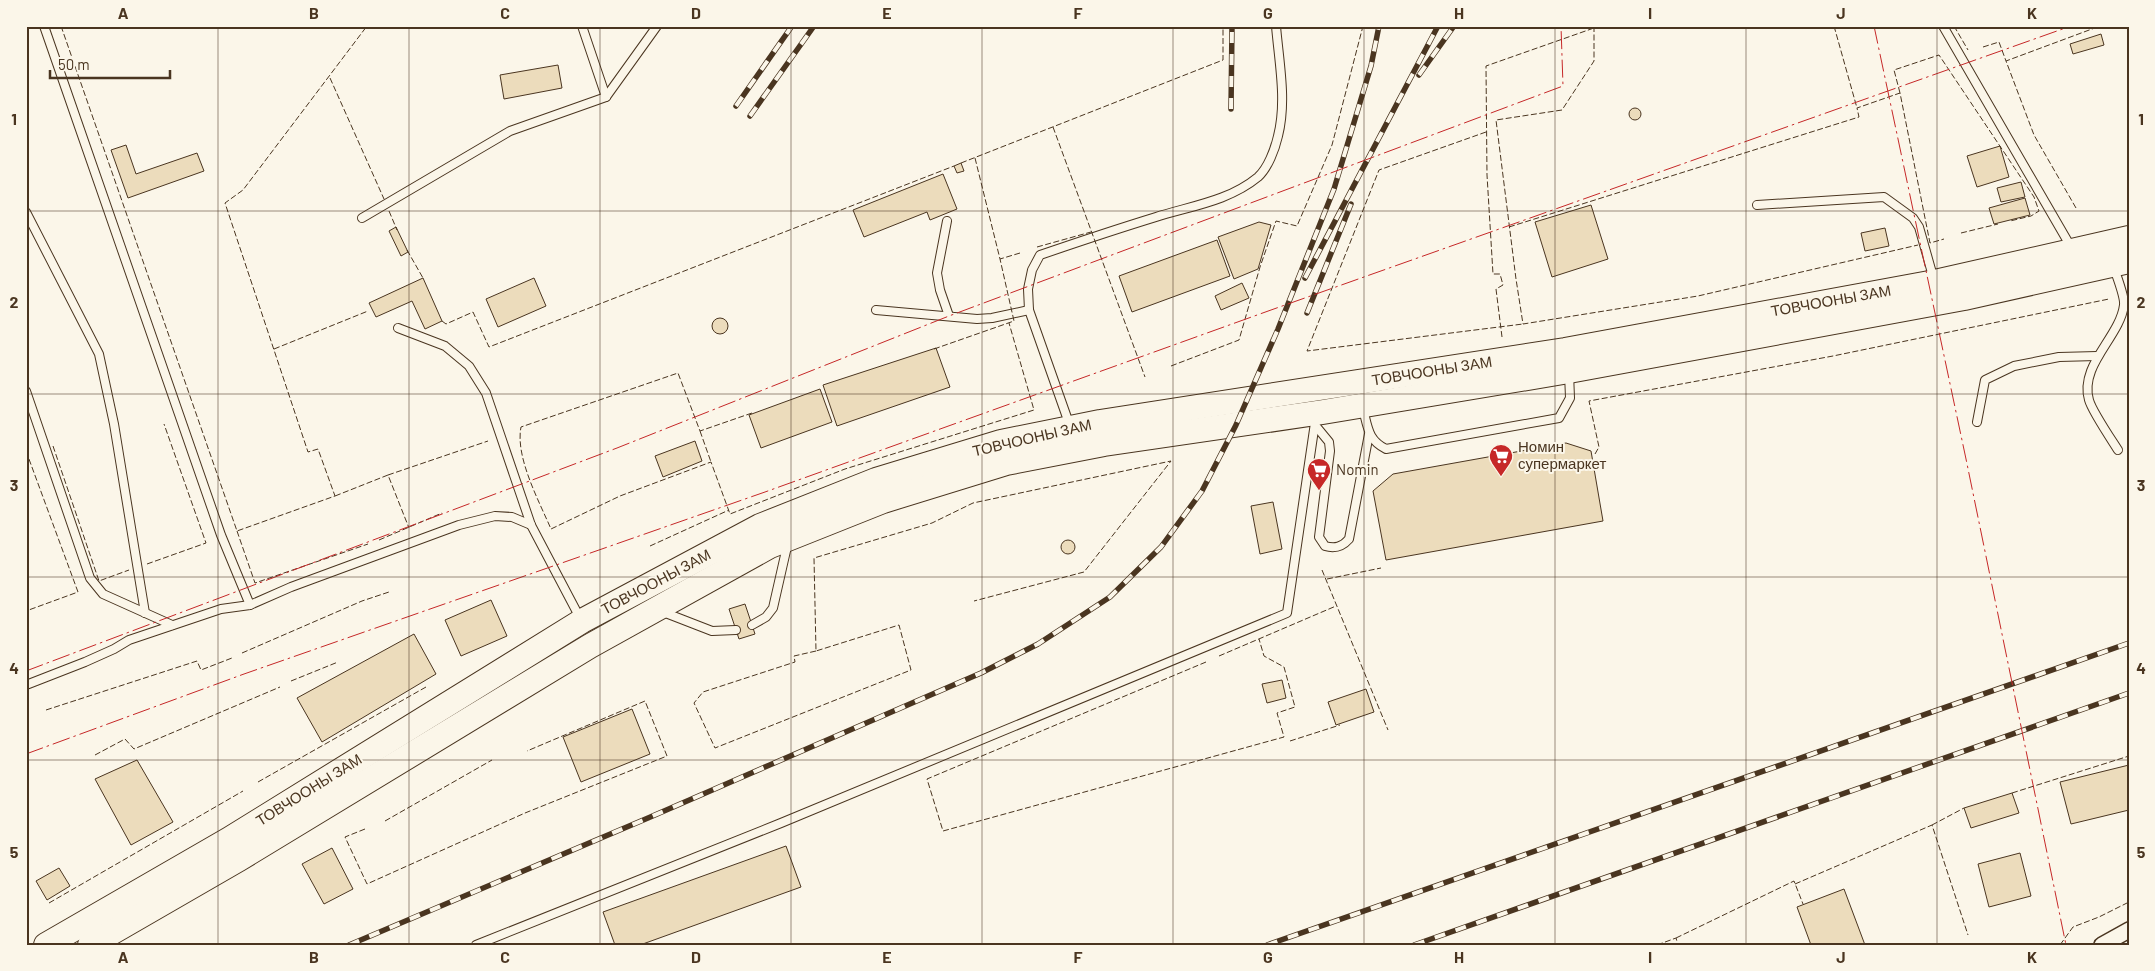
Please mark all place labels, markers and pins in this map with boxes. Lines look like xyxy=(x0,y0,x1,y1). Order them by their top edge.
place label: Номин супермаркет xyxy=(1518,437,1606,472)
supermarket icon: Номин супермаркет xyxy=(1488,443,1514,477)
supermarket icon: Nomin xyxy=(1306,457,1332,491)
place label: Nomin xyxy=(1336,460,1379,478)

